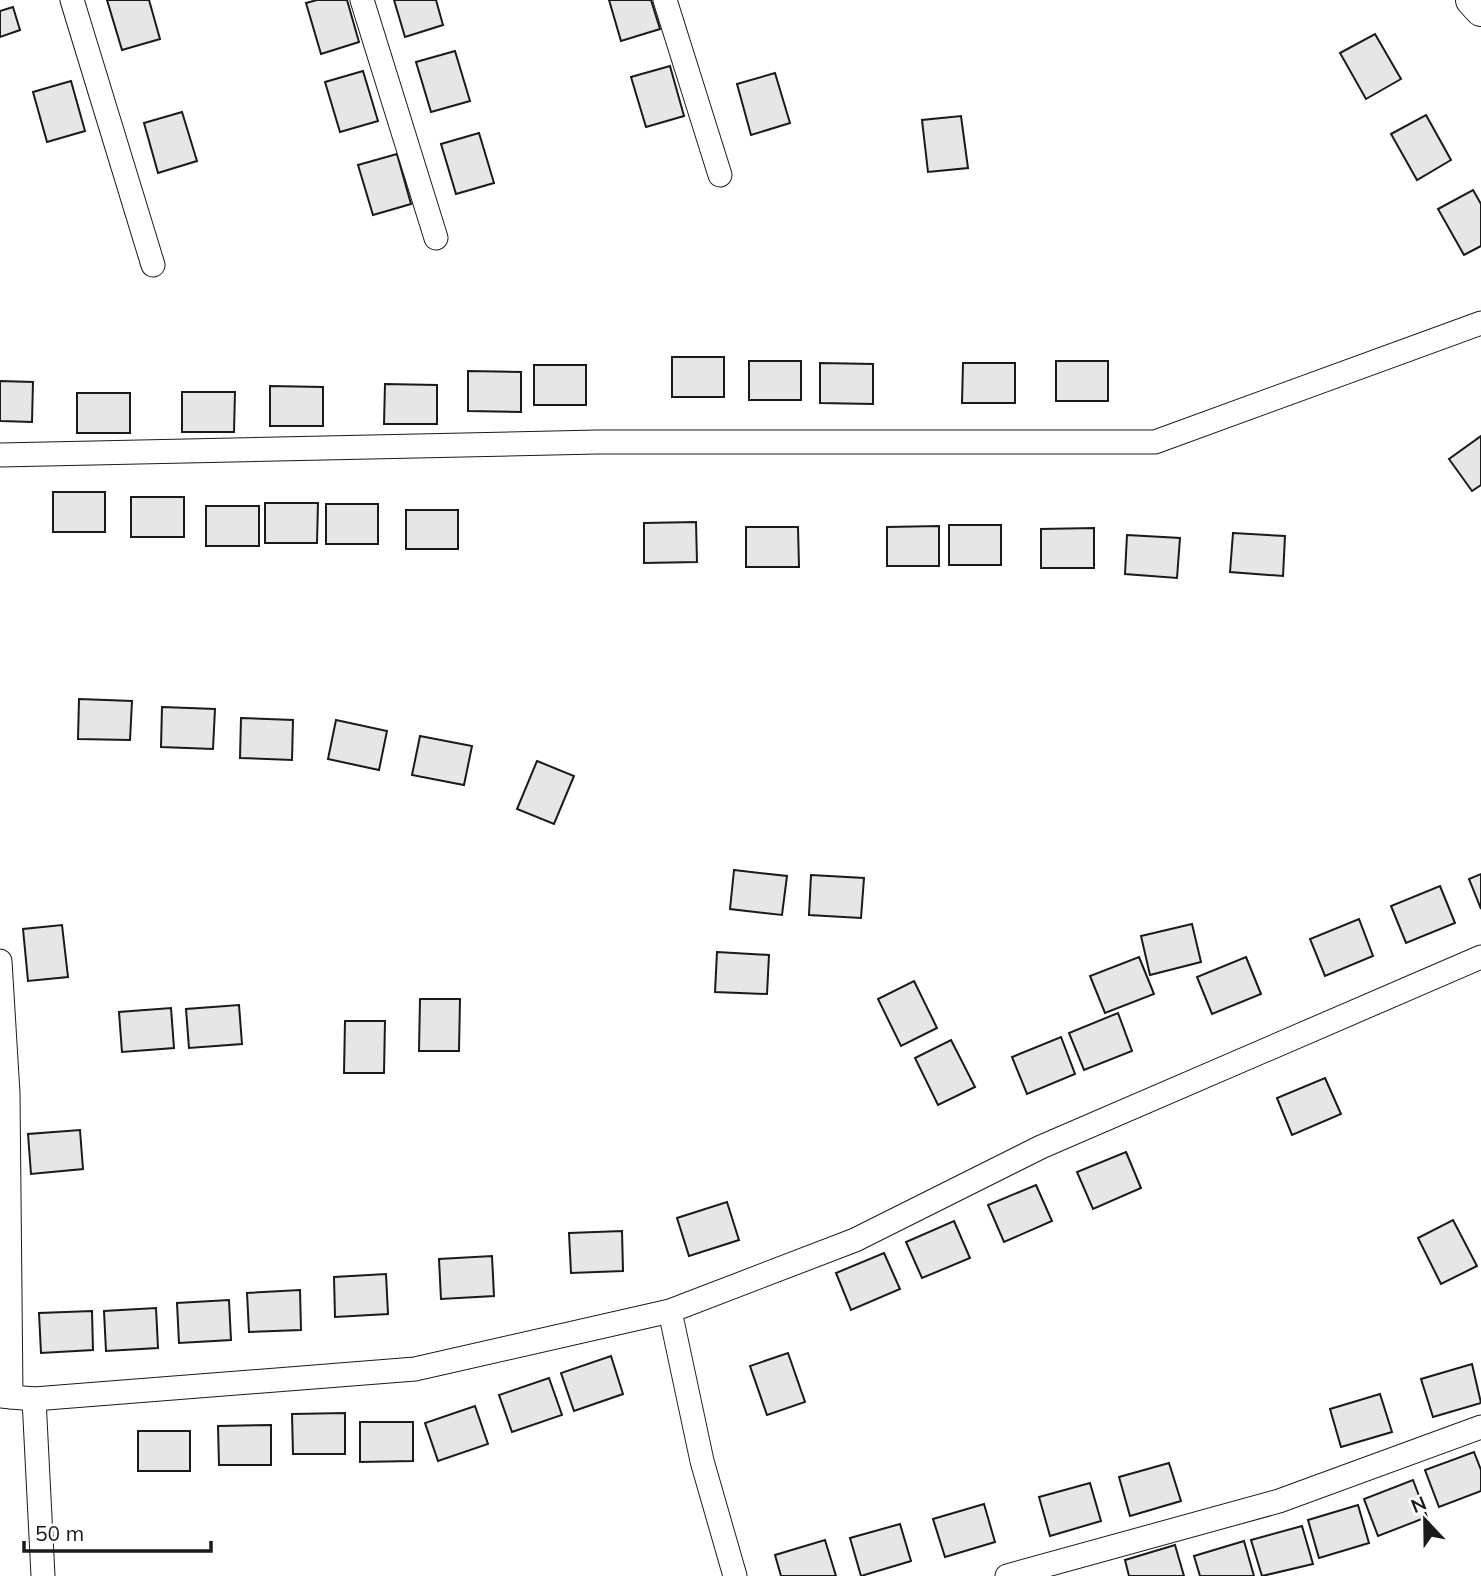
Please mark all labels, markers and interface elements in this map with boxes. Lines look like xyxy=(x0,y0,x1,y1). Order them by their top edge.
north arrow xyxy=(1390,1485,1460,1555)
text: N xyxy=(1407,1490,1430,1518)
scale bar xyxy=(24,1510,212,1554)
text: 50 m xyxy=(35,1520,84,1546)

